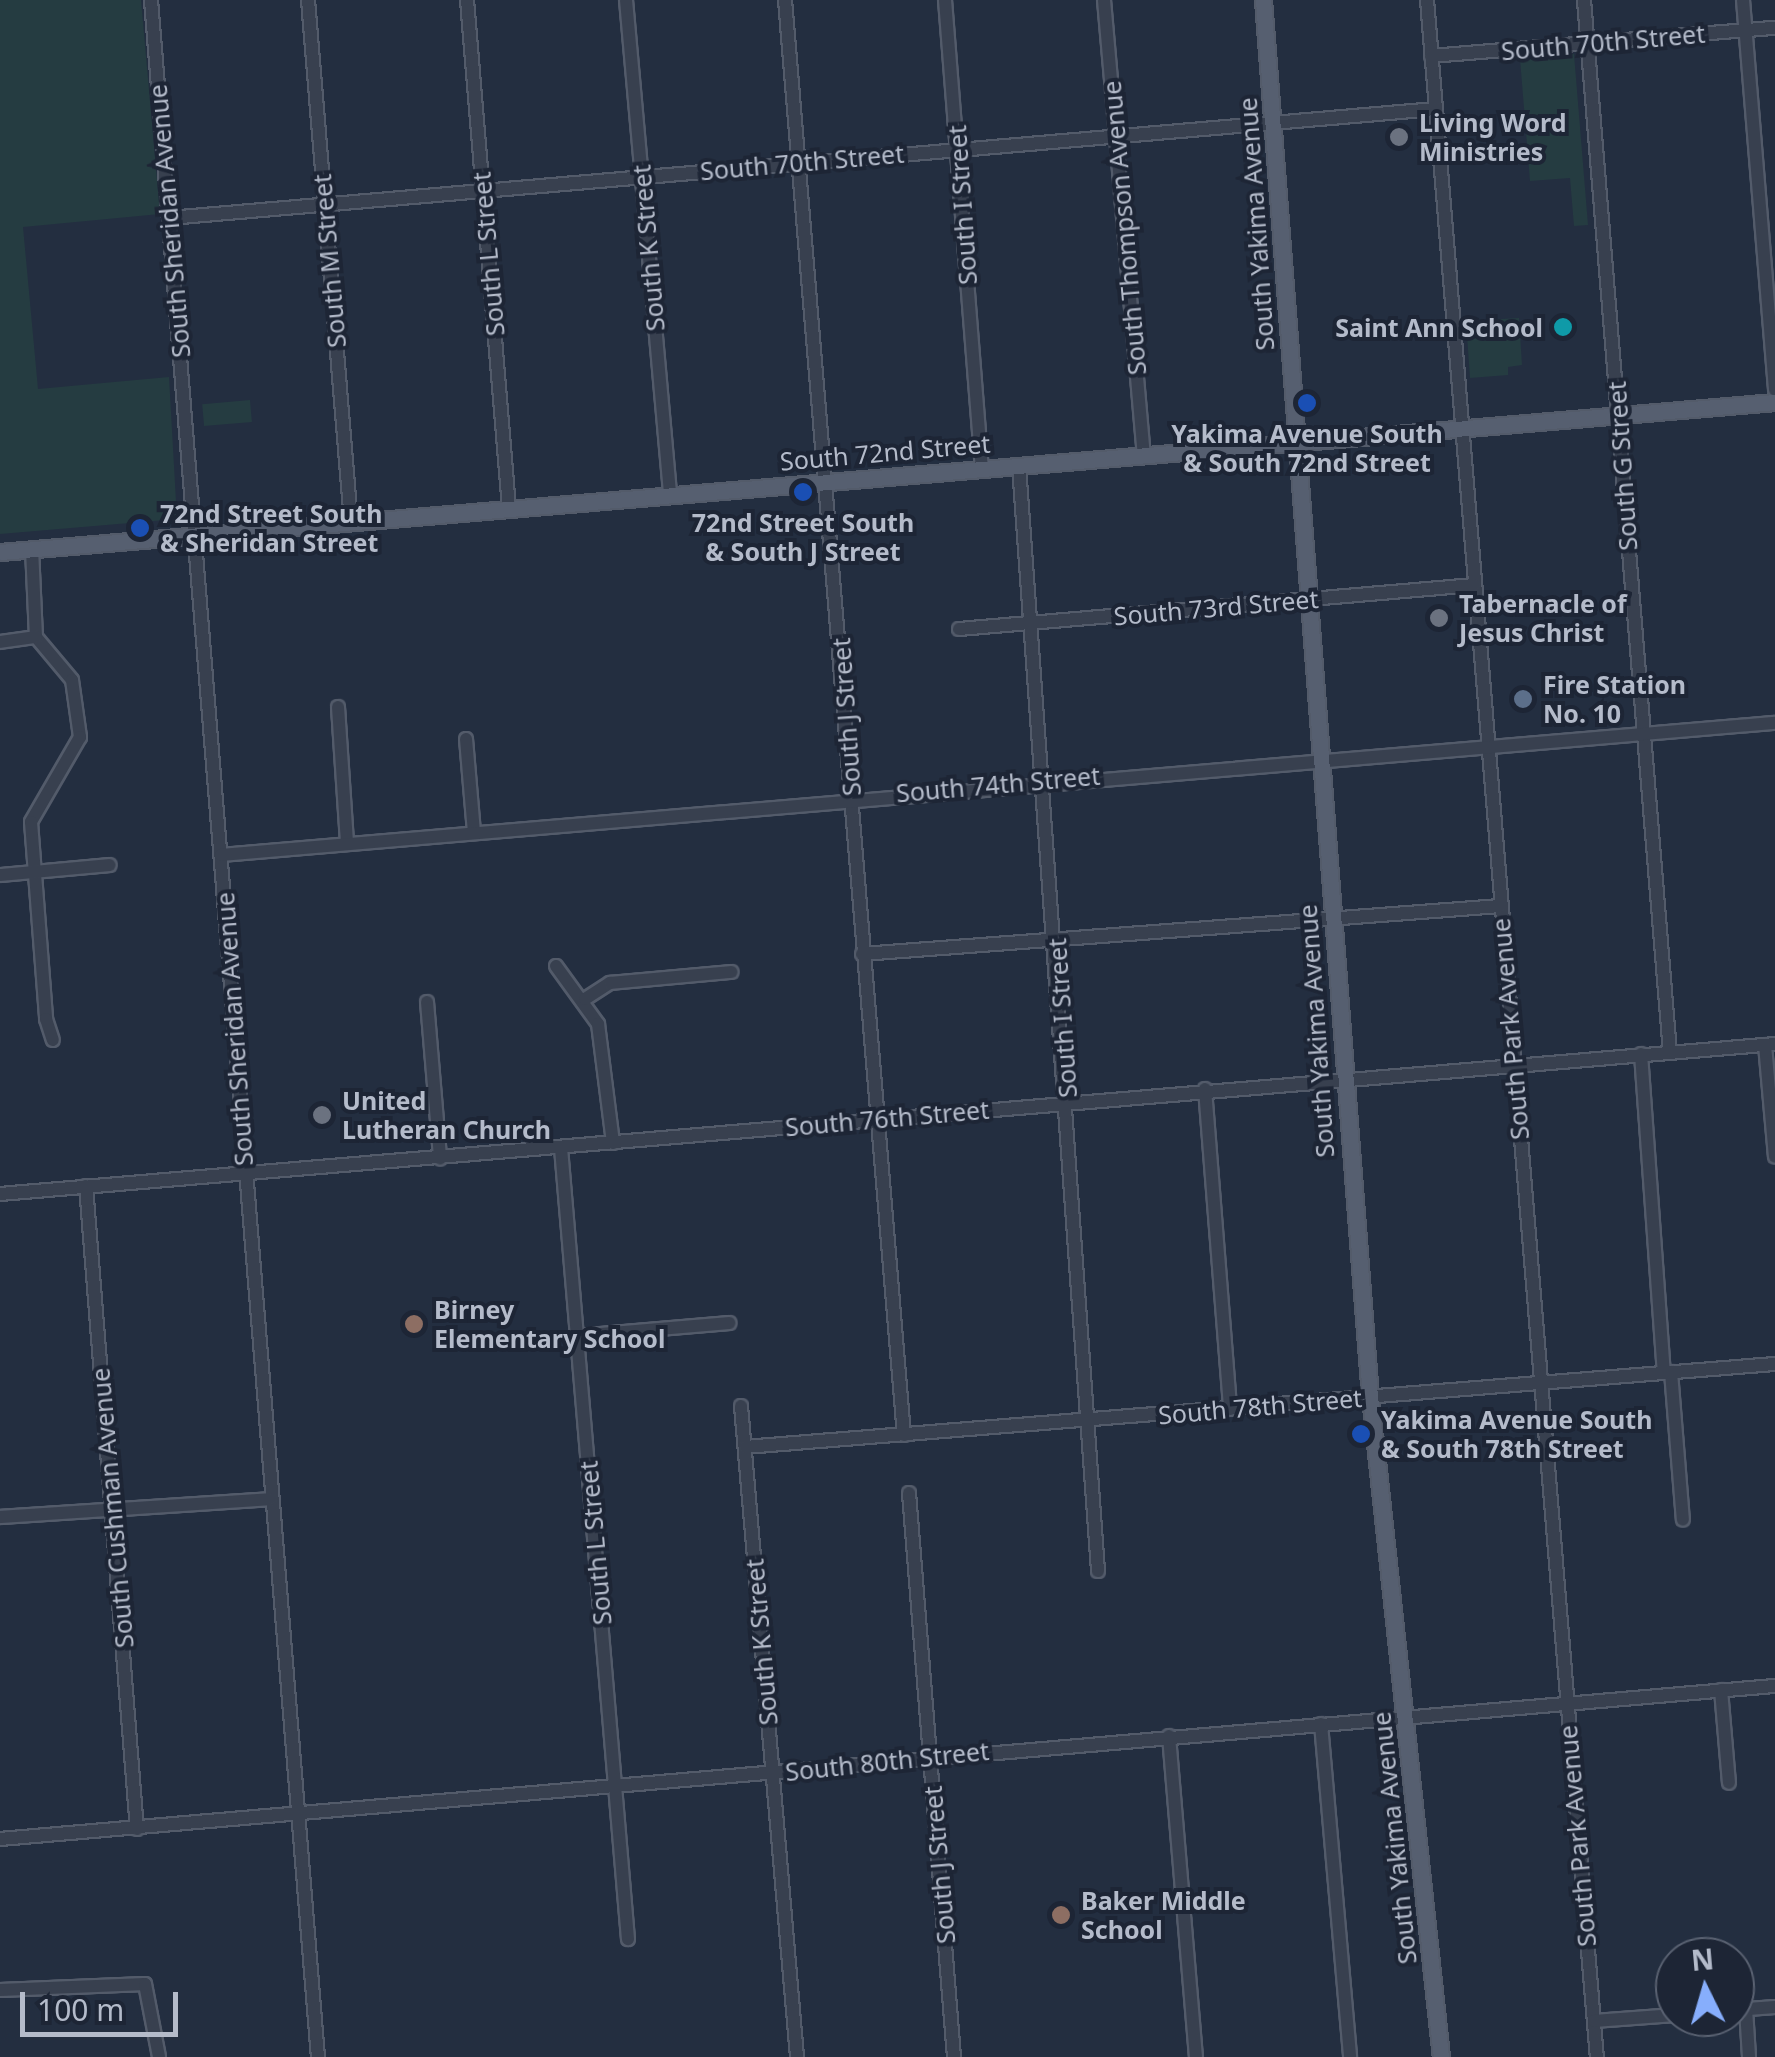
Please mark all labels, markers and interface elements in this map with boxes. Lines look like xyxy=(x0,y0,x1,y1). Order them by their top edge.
street label: South 70th Street xyxy=(1500,18,1706,66)
street label: South Thompson Avenue xyxy=(1096,80,1152,376)
street label: South Sheridan Avenue xyxy=(142,83,196,359)
street label: South Yakima Avenue xyxy=(1232,96,1280,352)
place label: Living Word Ministries xyxy=(1419,108,1567,167)
street label: South I Street xyxy=(941,124,983,286)
marker: Living Word Ministries xyxy=(1388,126,1410,148)
street label: South 70th Street xyxy=(699,138,905,186)
street label: South K Street xyxy=(626,163,670,333)
street label: South L Street xyxy=(466,171,510,337)
street label: South M Street xyxy=(306,173,352,349)
place label: Saint Ann School xyxy=(1335,312,1543,342)
marker: Saint Ann School xyxy=(1552,316,1574,338)
street label: South G Street xyxy=(1601,380,1643,552)
marker: Yakima Avenue South & South 72nd Street xyxy=(1296,392,1318,414)
place label: Yakima Avenue South & South 72nd Street xyxy=(1171,419,1443,478)
street label: South 72nd Street xyxy=(779,428,991,476)
marker: 72nd Street South & South J Street xyxy=(792,481,814,503)
place label: 72nd Street South & Sheridan Street xyxy=(160,499,382,558)
place label: 72nd Street South & South J Street xyxy=(692,508,914,567)
marker: 72nd Street South & Sheridan Street xyxy=(129,517,151,539)
street label: South 73rd Street xyxy=(1112,583,1320,631)
place label: Tabernacle of Jesus Christ xyxy=(1459,589,1627,648)
marker: Tabernacle of Jesus Christ xyxy=(1428,607,1450,629)
street label: South J Street xyxy=(826,637,866,797)
place label: Fire Station No. 10 xyxy=(1543,670,1686,729)
marker: Fire Station No. 10 xyxy=(1512,688,1534,710)
street label: South 74th Street xyxy=(895,760,1101,808)
street label: South Sheridan Avenue xyxy=(209,891,259,1167)
street label: South Yakima Avenue xyxy=(1292,903,1340,1159)
street label: South Park Avenue xyxy=(1485,917,1535,1141)
street label: South I Street xyxy=(1041,937,1083,1099)
place label: United Lutheran Church xyxy=(342,1086,551,1145)
street label: South 76th Street xyxy=(784,1094,990,1142)
marker: United Lutheran Church xyxy=(311,1104,333,1126)
place label: Birney Elementary School xyxy=(434,1295,665,1354)
marker: Birney Elementary School xyxy=(403,1313,425,1335)
street label: South Cushman Avenue xyxy=(85,1367,139,1649)
street label: South 78th Street xyxy=(1157,1382,1363,1430)
place label: Yakima Avenue South & South 78th Street xyxy=(1381,1405,1652,1464)
marker: Yakima Avenue South & South 78th Street xyxy=(1350,1423,1372,1445)
street label: South L Street xyxy=(573,1460,617,1626)
street label: South K Street xyxy=(739,1557,783,1727)
street label: South Yakima Avenue xyxy=(1366,1710,1422,1966)
street label: South Park Avenue xyxy=(1552,1724,1602,1948)
street label: South 80th Street xyxy=(784,1735,990,1787)
street label: South J Street xyxy=(917,1785,961,1945)
place label: Baker Middle School xyxy=(1081,1886,1246,1945)
marker: Baker Middle School xyxy=(1050,1904,1072,1926)
north arrow xyxy=(1655,1937,1755,2037)
text: N xyxy=(1690,1939,1716,1979)
scale bar xyxy=(25,1972,182,2034)
text: 100 m xyxy=(37,1989,124,2030)

